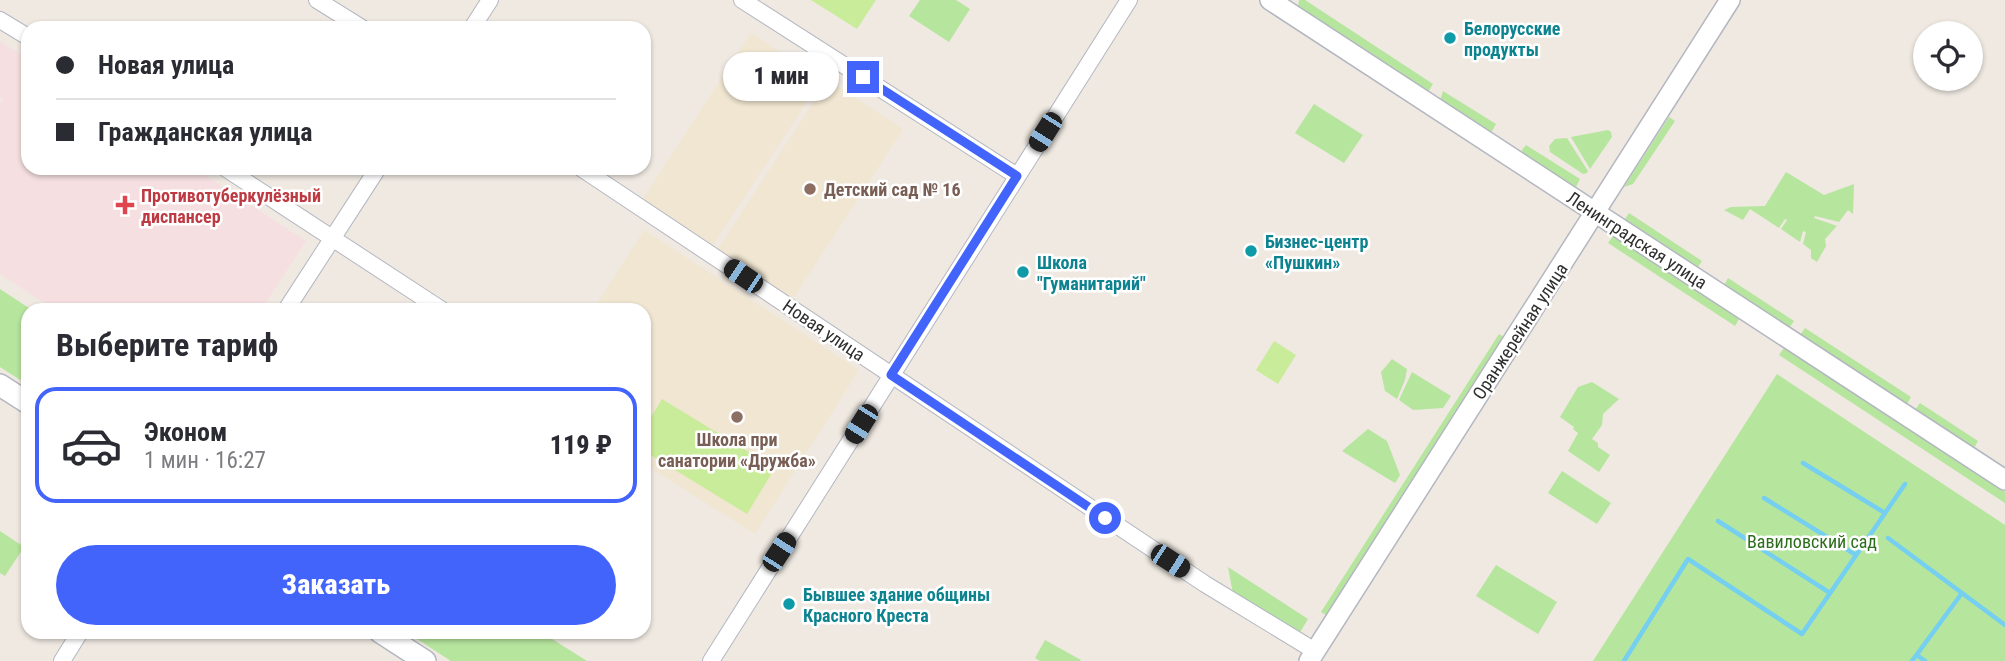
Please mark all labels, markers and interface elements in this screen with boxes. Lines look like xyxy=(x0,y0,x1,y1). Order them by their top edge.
place label: Белорусские продукты xyxy=(1464,18,1561,60)
map controls xyxy=(1913,21,1983,91)
button: locate xyxy=(1913,21,1983,91)
marker: Белорусские продукты xyxy=(1442,30,1458,46)
text: Новая улица xyxy=(98,50,234,80)
callout: 1 мин xyxy=(723,52,838,102)
route end xyxy=(847,61,879,93)
text: 1 мин xyxy=(753,63,809,90)
car xyxy=(1025,109,1066,155)
text: Гражданская улица xyxy=(98,117,313,147)
place label: Детский сад № 16 xyxy=(824,179,961,200)
marker: Детский сад № 16 xyxy=(802,181,818,197)
place label: Противотуберкулёзный диспансер xyxy=(141,185,321,227)
street label: Ленинградская улица xyxy=(1563,187,1711,293)
marker: Противотуберкулёзный диспансер xyxy=(115,195,135,215)
place label: Бизнес-центр «Пушкин» xyxy=(1265,231,1368,273)
marker: Бизнес-центр «Пушкин» xyxy=(1243,243,1259,259)
place label: Школа "Гуманитарий" xyxy=(1037,252,1146,294)
car xyxy=(720,256,767,296)
street label: Оранжерейная улица xyxy=(1468,259,1572,403)
marker: Школа "Гуманитарий" xyxy=(1015,264,1031,280)
street label: Новая улица xyxy=(779,295,869,365)
text: Выберите тариф xyxy=(56,326,278,364)
car xyxy=(841,401,882,447)
marker: Школа при санатории «Дружба» xyxy=(729,409,745,425)
icon: car xyxy=(60,414,123,477)
text: Эконом xyxy=(144,417,227,447)
place label: Школа при санатории «Дружба» xyxy=(658,429,816,471)
text: 119 ₽ xyxy=(550,430,612,460)
text: 1 мин · 16:27 xyxy=(144,447,266,474)
route start xyxy=(1089,502,1121,534)
car xyxy=(759,529,800,575)
park label: Вавиловский сад xyxy=(1747,531,1877,552)
car xyxy=(1147,541,1194,581)
button: Заказать xyxy=(56,545,616,625)
place label: Бывшее здание общины Красного Креста xyxy=(803,584,990,626)
marker: Бывшее здание общины Красного Креста xyxy=(781,596,797,612)

